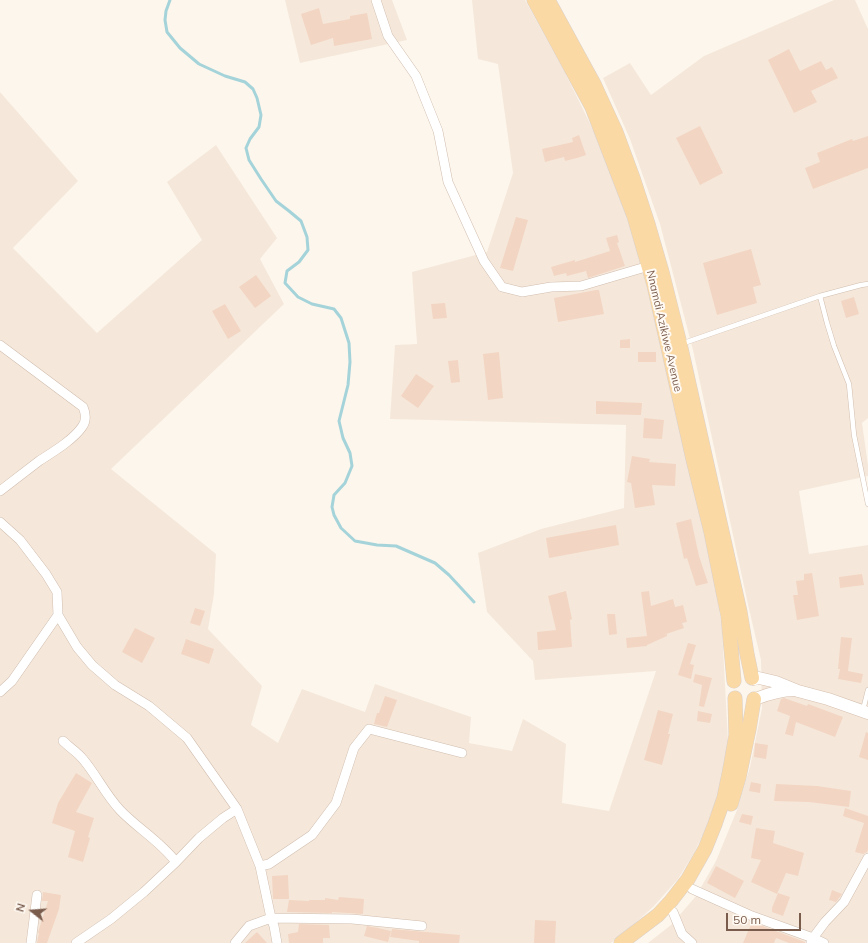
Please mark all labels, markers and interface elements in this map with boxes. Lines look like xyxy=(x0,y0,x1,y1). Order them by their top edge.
street label: Nnamdi Azikiwe Avenue xyxy=(644,269,684,393)
north arrow xyxy=(12,891,52,931)
text: N xyxy=(13,901,28,914)
scale bar xyxy=(728,905,803,931)
text: 50 m xyxy=(733,912,761,927)

